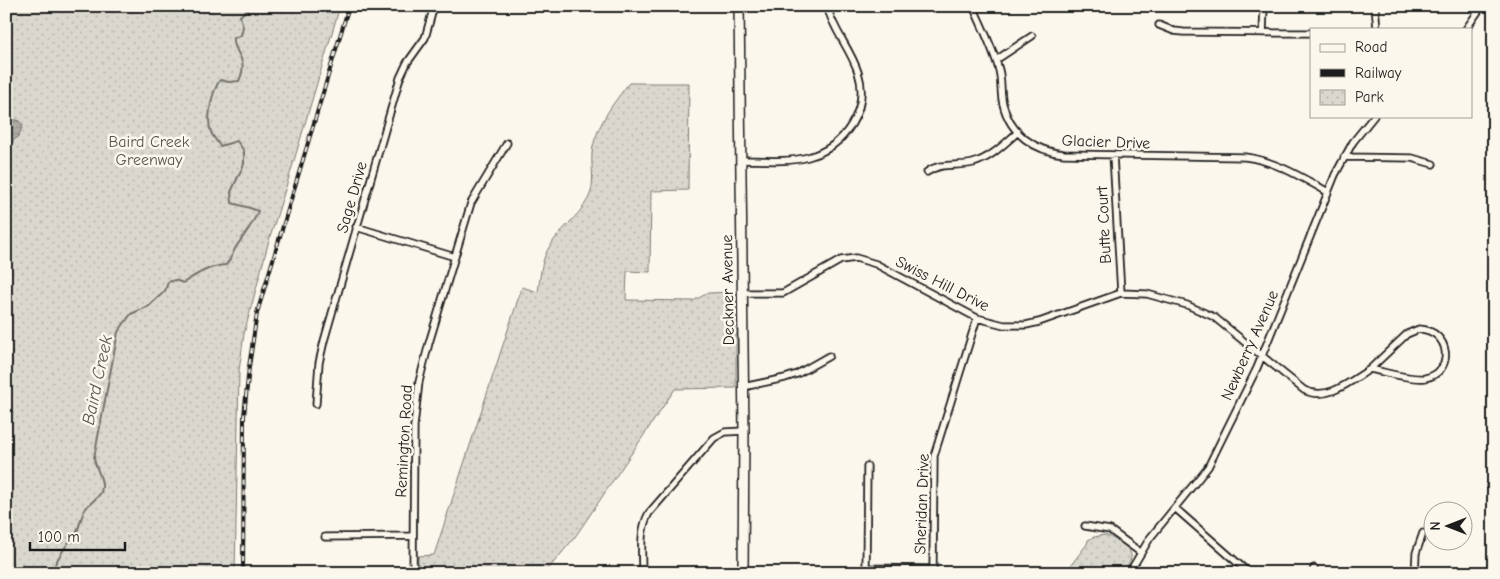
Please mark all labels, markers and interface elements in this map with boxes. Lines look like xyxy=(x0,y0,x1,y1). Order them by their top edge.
legend xyxy=(1310,28,1472,118)
text: Road xyxy=(1355,38,1387,56)
text: Railway xyxy=(1355,64,1402,82)
text: Park xyxy=(1355,88,1384,106)
street label: Glacier Drive xyxy=(1061,131,1151,153)
park label: Baird Creek Greenway xyxy=(108,133,190,169)
street label: Sage Drive xyxy=(333,160,371,235)
street label: Butte Court xyxy=(1093,185,1115,264)
street label: Deckner Avenue xyxy=(718,234,738,346)
street label: Swiss Hill Drive xyxy=(893,253,992,315)
street label: Newberry Avenue xyxy=(1218,288,1282,403)
water label: Baird Creek xyxy=(78,333,117,427)
street label: Remington Road xyxy=(392,384,416,498)
street label: Sheridan Drive xyxy=(911,453,933,555)
north arrow xyxy=(1422,502,1472,552)
scale bar xyxy=(30,519,125,551)
text: N xyxy=(1427,521,1444,531)
text: 100 m xyxy=(38,528,80,546)

